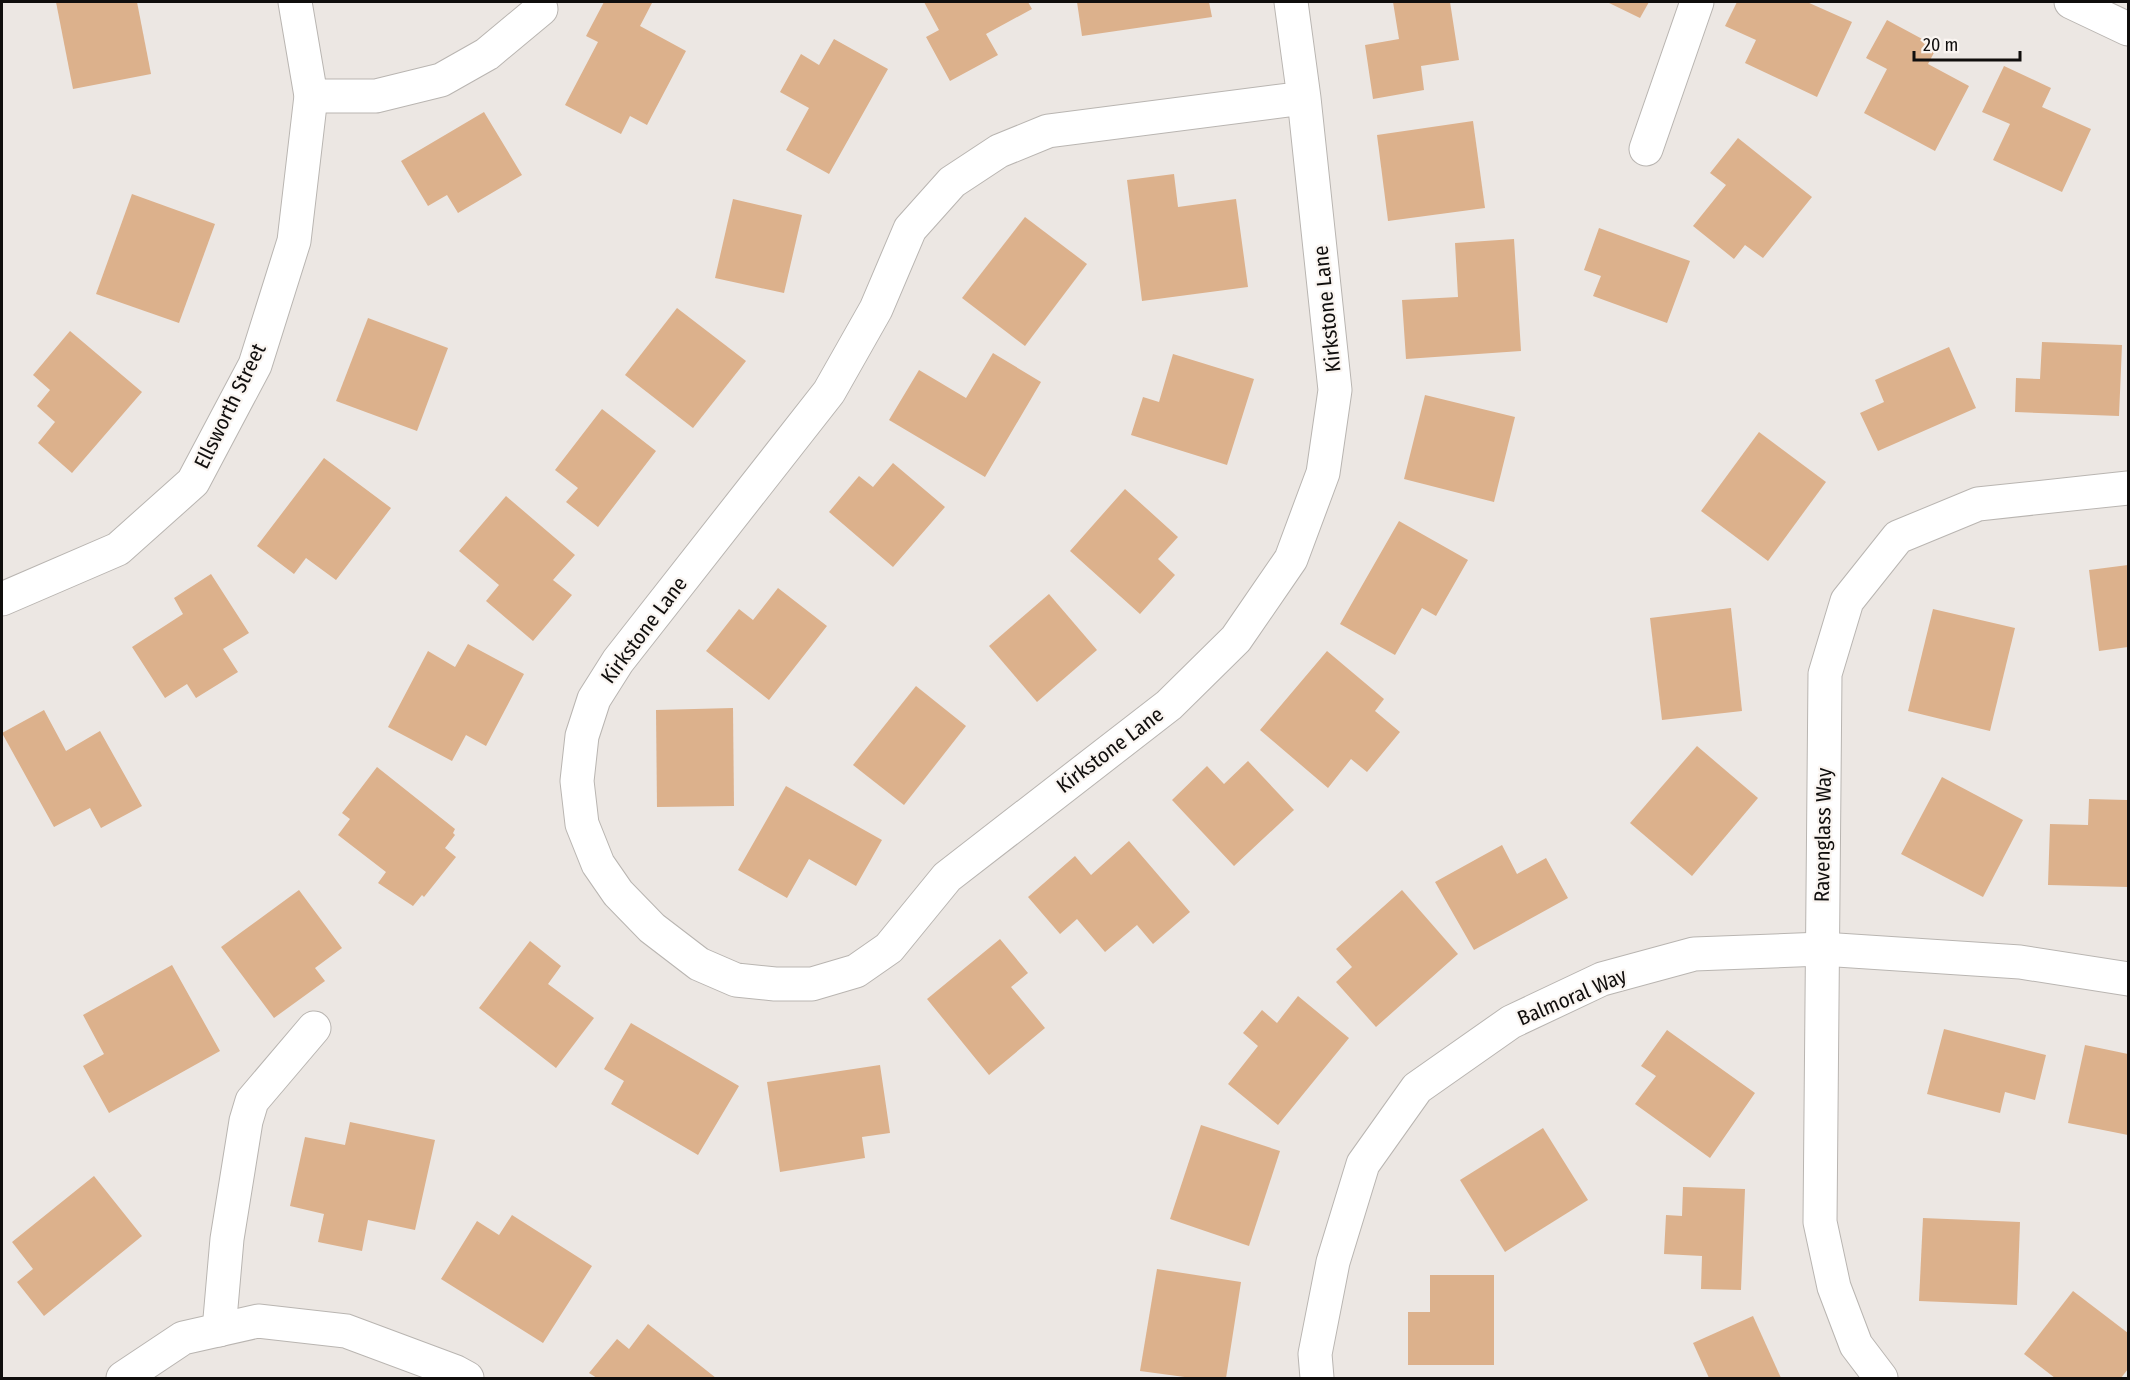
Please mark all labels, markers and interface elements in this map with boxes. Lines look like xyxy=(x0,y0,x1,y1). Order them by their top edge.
scale bar xyxy=(1914,24,2020,62)
text: 20 m xyxy=(1923,34,1958,56)
street label: Kirkstone Lane xyxy=(1307,244,1347,374)
street label: Ellsworth Street xyxy=(188,339,272,473)
street label: Kirkstone Lane xyxy=(595,571,693,689)
street label: Kirkstone Lane xyxy=(1051,701,1169,799)
street label: Ravenglass Way xyxy=(1809,767,1837,902)
street label: Balmoral Way xyxy=(1514,962,1631,1032)

